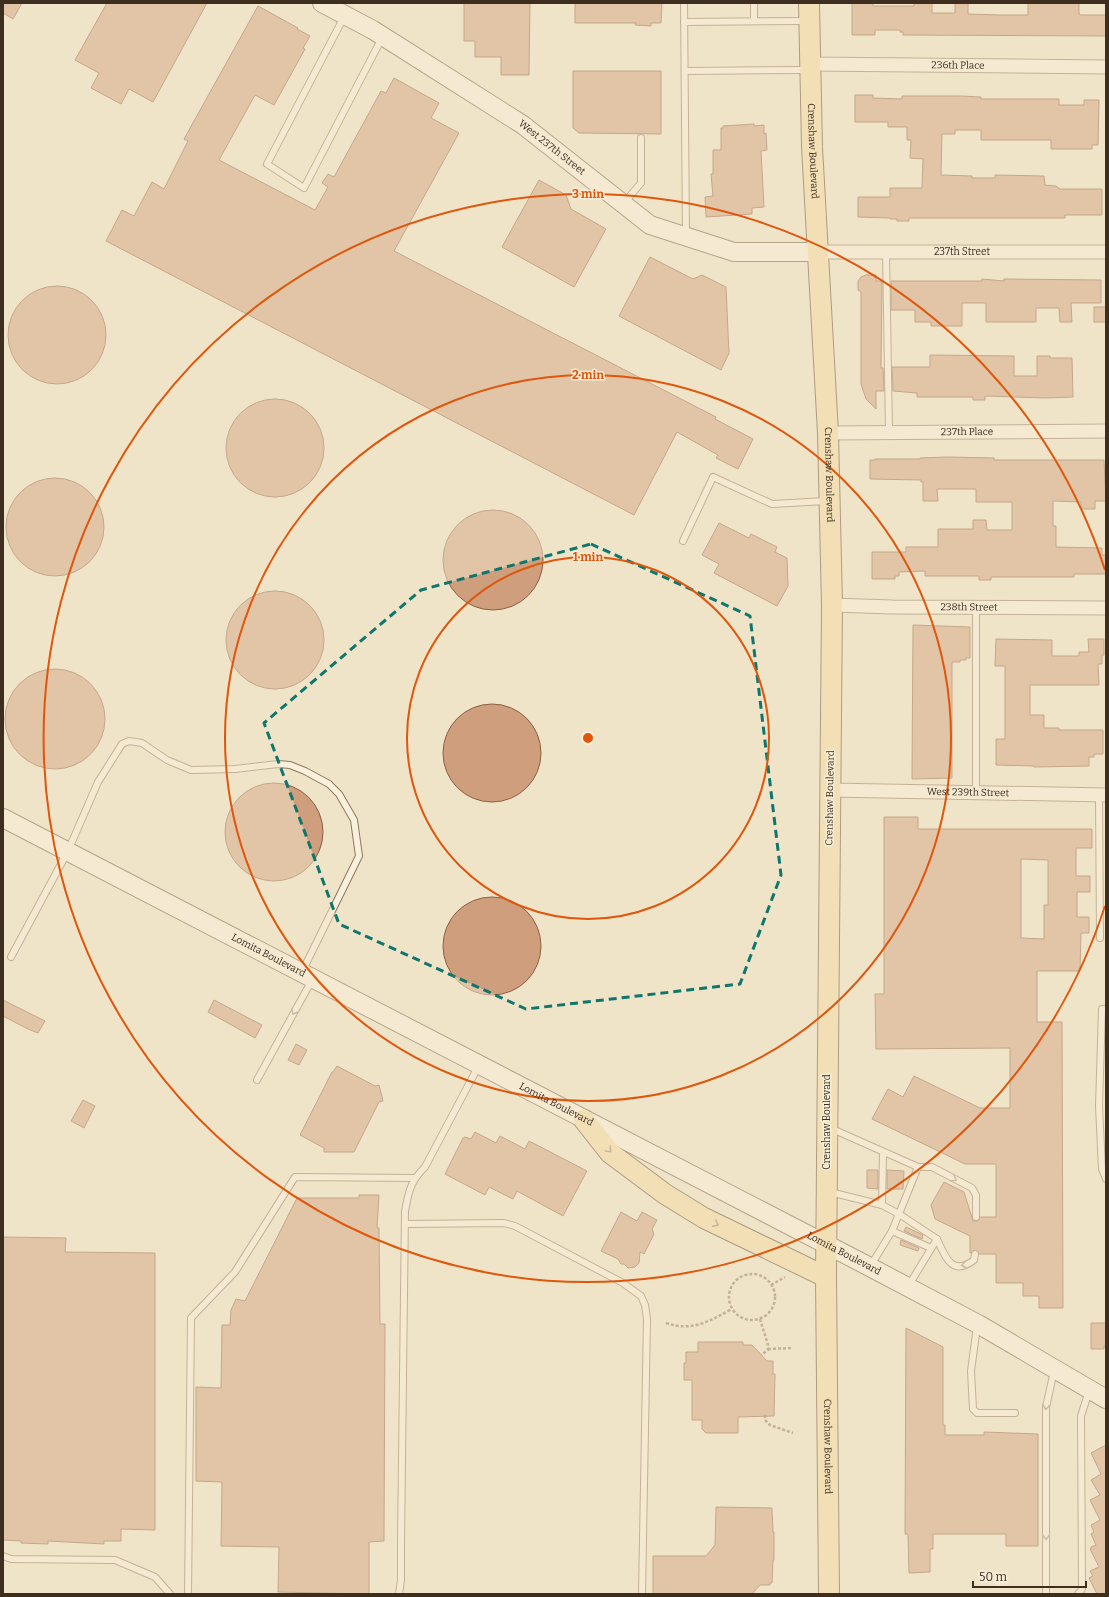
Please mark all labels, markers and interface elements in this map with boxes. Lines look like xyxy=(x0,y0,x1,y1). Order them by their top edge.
street label: 236th Place xyxy=(931,59,985,72)
street label: Crenshaw Boulevard xyxy=(805,103,821,199)
street label: West 237th Street xyxy=(516,118,588,178)
text: 3 min xyxy=(572,187,604,201)
street label: 237th Street xyxy=(934,246,990,258)
text: 2 min xyxy=(572,368,604,382)
street label: Crenshaw Boulevard xyxy=(822,426,836,522)
street label: 237th Place xyxy=(941,426,993,438)
text: 1 min xyxy=(573,550,603,564)
street label: 238th Street xyxy=(940,601,998,613)
centre of rings xyxy=(581,731,595,745)
street label: Crenshaw Boulevard xyxy=(823,750,837,846)
street label: West 239th Street xyxy=(927,786,1010,799)
street label: Lomita Boulevard xyxy=(229,931,308,980)
one-way arrow xyxy=(291,1008,299,1016)
street label: Crenshaw Boulevard xyxy=(821,1074,833,1170)
street label: Lomita Boulevard xyxy=(517,1080,595,1129)
one-way arrow xyxy=(604,1146,611,1153)
one-way arrow xyxy=(950,1174,957,1182)
one-way arrow xyxy=(711,1219,719,1227)
street label: Lomita Boulevard xyxy=(805,1229,883,1278)
one-way arrow xyxy=(960,1260,967,1268)
street label: Crenshaw Boulevard xyxy=(821,1399,834,1494)
one-way arrow xyxy=(1042,1404,1051,1410)
one-way arrow xyxy=(1042,1534,1050,1540)
scale bar xyxy=(973,1563,1086,1589)
text: 50 m xyxy=(979,1570,1008,1584)

